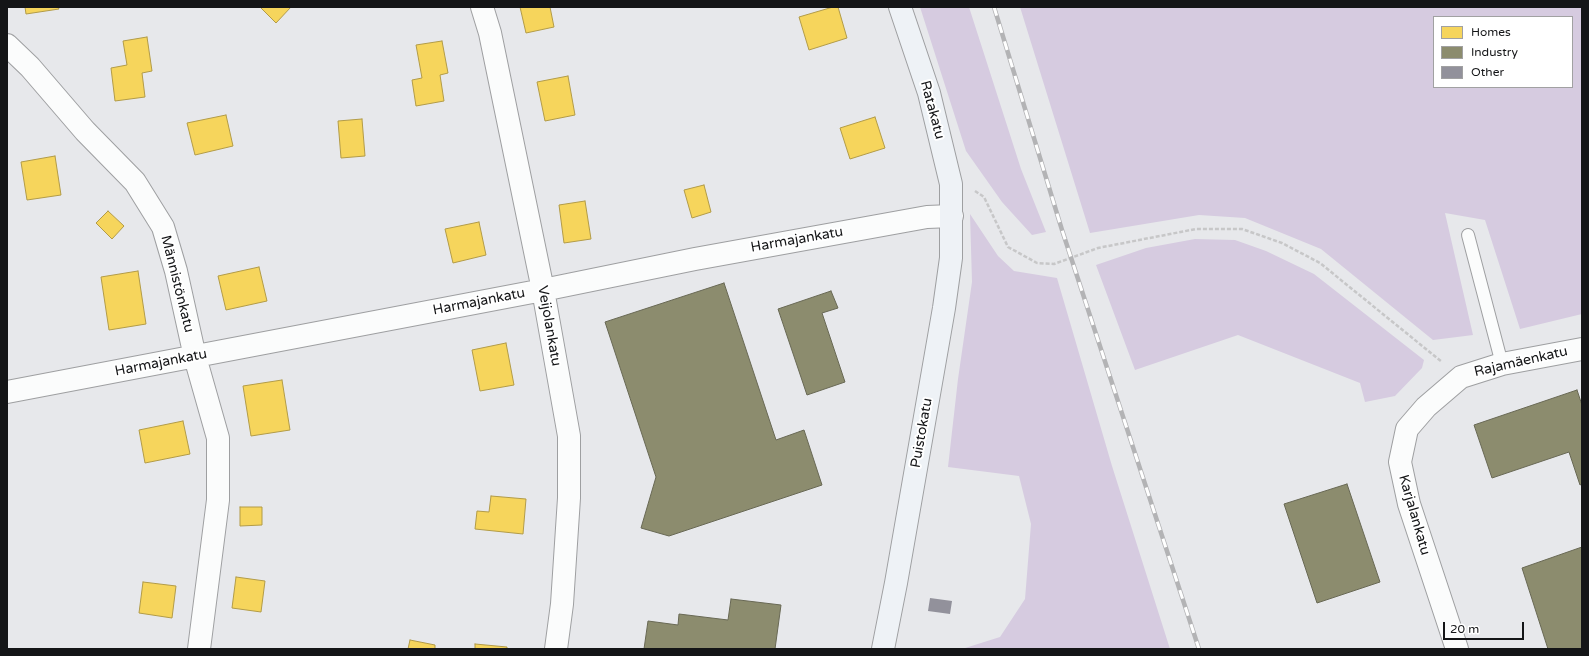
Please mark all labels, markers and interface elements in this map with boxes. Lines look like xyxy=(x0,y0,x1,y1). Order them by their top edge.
legend xyxy=(1433,16,1573,88)
text: Homes xyxy=(1471,25,1511,39)
text: Industry xyxy=(1471,45,1518,59)
text: Other xyxy=(1471,65,1504,79)
street label: Ratakatu xyxy=(916,79,948,141)
street label: Harmajankatu xyxy=(749,224,845,256)
street label: Männistönkatu xyxy=(157,233,197,335)
street label: Veijolankatu xyxy=(534,284,564,368)
street label: Harmajankatu xyxy=(431,285,527,319)
street label: Rajamäenkatu xyxy=(1473,343,1569,381)
street label: Harmajankatu xyxy=(113,346,209,380)
street label: Puistokatu xyxy=(908,397,936,469)
street label: Karjalankatu xyxy=(1394,473,1434,557)
scale bar xyxy=(1445,614,1526,640)
text: 20 m xyxy=(1450,622,1479,636)

